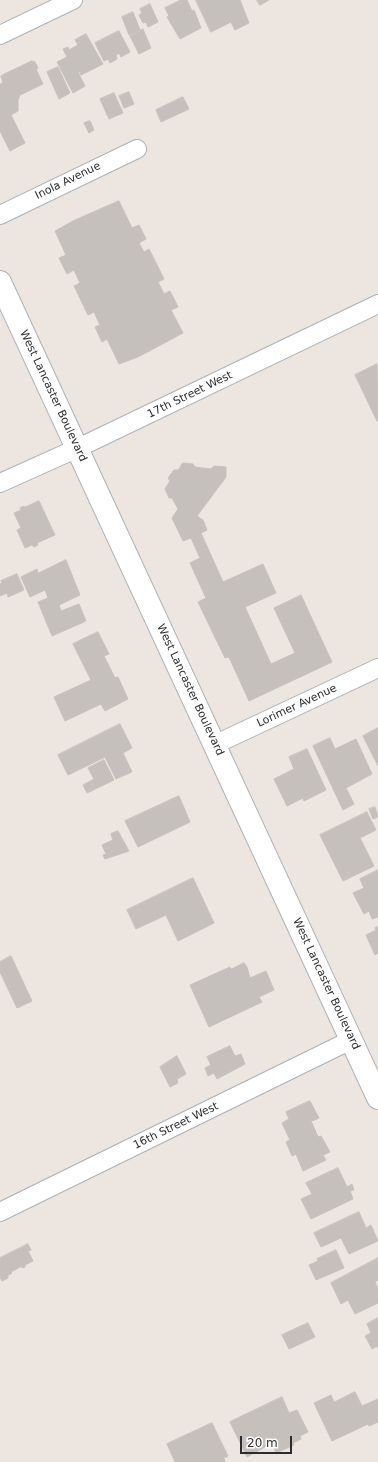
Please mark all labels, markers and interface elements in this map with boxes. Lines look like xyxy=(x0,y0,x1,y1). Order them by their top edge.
street label: Inola Avenue xyxy=(33,159,103,203)
street label: West Lancaster Boulevard xyxy=(17,328,89,464)
street label: 17th Street West xyxy=(145,369,235,421)
street label: West Lancaster Boulevard xyxy=(154,622,226,758)
street label: Lorimer Avenue xyxy=(255,682,339,730)
street label: West Lancaster Boulevard xyxy=(290,916,362,1052)
street label: 16th Street West xyxy=(131,1100,221,1152)
scale bar xyxy=(242,1428,294,1454)
text: 20 m xyxy=(247,1436,278,1450)

